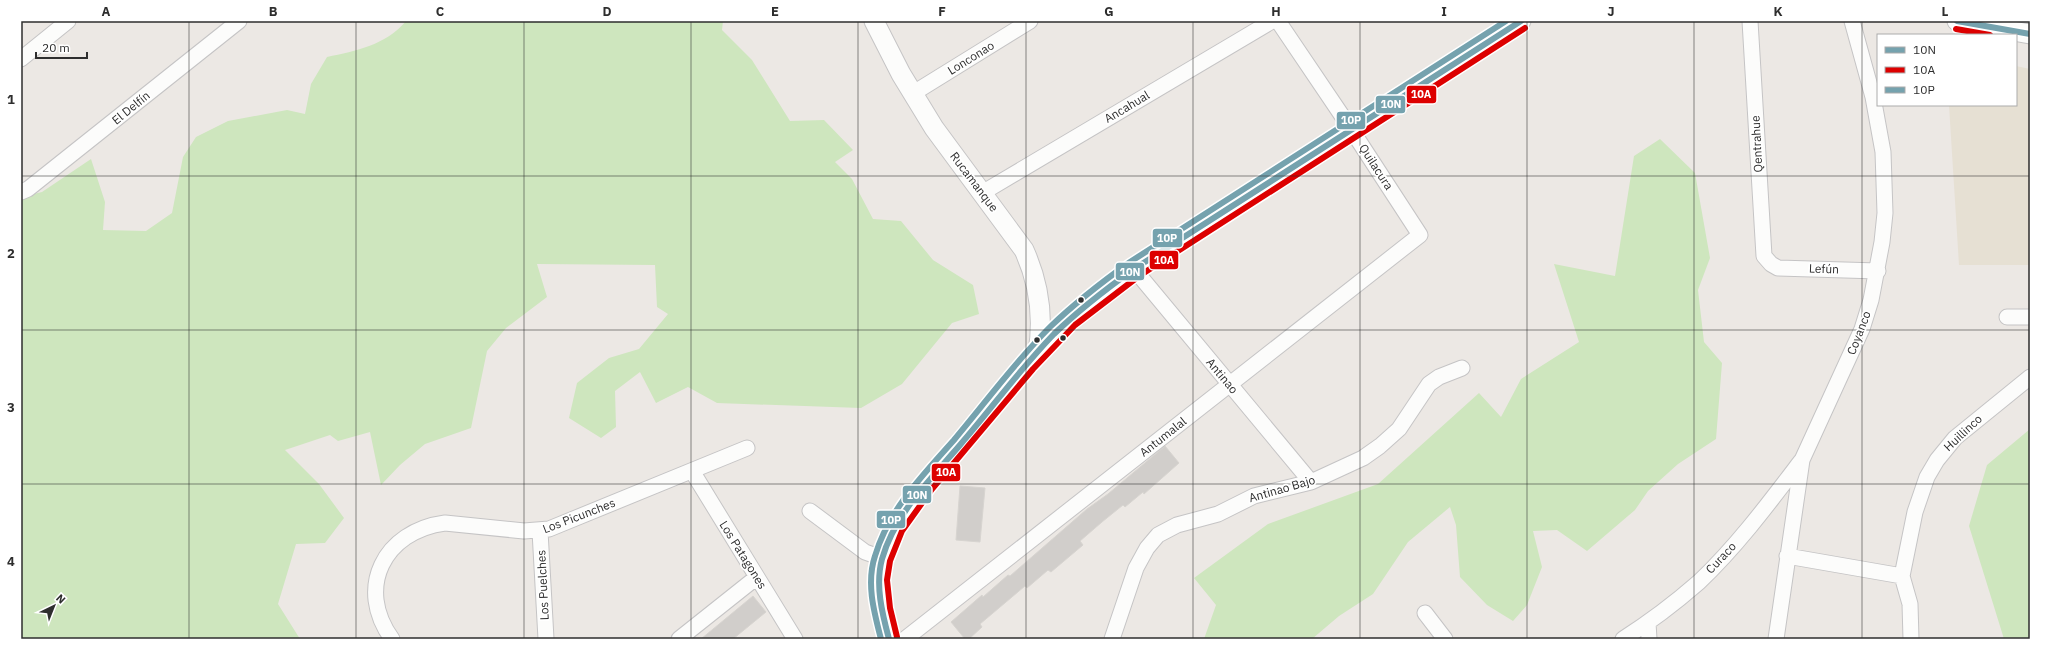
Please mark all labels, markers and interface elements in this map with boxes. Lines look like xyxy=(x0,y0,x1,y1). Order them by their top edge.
text: A xyxy=(102,3,111,20)
text: B xyxy=(269,3,278,20)
text: C xyxy=(436,3,445,20)
text: D xyxy=(602,3,612,20)
text: E xyxy=(771,3,779,20)
text: F xyxy=(938,3,946,20)
text: G xyxy=(1104,3,1114,20)
text: H xyxy=(1271,3,1281,20)
text: I xyxy=(1441,3,1447,20)
text: J xyxy=(1607,3,1615,20)
text: K xyxy=(1773,3,1783,20)
text: L xyxy=(1942,3,1949,20)
scale bar xyxy=(36,34,87,60)
legend xyxy=(1877,34,2017,106)
street label: Lonconao xyxy=(945,37,997,78)
text: 20 m xyxy=(42,40,70,55)
text: 10N xyxy=(1913,42,1936,57)
text: 10A xyxy=(1913,62,1935,77)
text: 10P xyxy=(1913,82,1935,97)
line badge: 10A xyxy=(1406,85,1437,104)
street label: Ancahual xyxy=(1101,87,1152,126)
text: 10A xyxy=(1411,87,1432,101)
street label: El Delfín xyxy=(109,88,153,128)
text: 1 xyxy=(7,91,15,108)
line badge: 10N xyxy=(1375,95,1406,114)
text: 10N xyxy=(1380,97,1402,111)
line badge: 10P xyxy=(1336,111,1366,130)
text: 10P xyxy=(1341,113,1361,127)
street label: Qentrahue xyxy=(1747,115,1765,173)
street label: Quilacura xyxy=(1356,141,1397,193)
street label: Rucamanque xyxy=(947,149,1002,215)
line badge: 10P xyxy=(1152,228,1183,248)
text: 10P xyxy=(1157,231,1177,245)
text: 2 xyxy=(7,245,15,262)
line badge: 10A xyxy=(1149,250,1179,270)
text: 10A xyxy=(1154,253,1175,267)
street label: Lefún xyxy=(1809,260,1839,277)
line badge: 10N xyxy=(1115,262,1145,281)
text: 10N xyxy=(1119,265,1141,279)
unlabelled marker xyxy=(1076,295,1086,305)
street label: Coyanco xyxy=(1843,308,1874,357)
unlabelled marker xyxy=(1058,333,1068,343)
unlabelled marker xyxy=(1032,335,1042,345)
street label: Antinao xyxy=(1203,355,1242,397)
text: 3 xyxy=(7,399,15,416)
street label: Huillinco xyxy=(1940,411,1985,454)
street label: Antumalal xyxy=(1136,414,1189,460)
line badge: 10A xyxy=(931,463,961,482)
text: 10A xyxy=(936,465,957,479)
street label: Antinao Bajo xyxy=(1247,472,1317,505)
line badge: 10N xyxy=(902,485,932,504)
text: 10N xyxy=(906,488,928,502)
street label: Los Picunches xyxy=(540,495,617,536)
line badge: 10P xyxy=(876,510,906,529)
text: 10P xyxy=(881,513,901,527)
street label: Los Patagones xyxy=(716,518,770,592)
street label: Curaco xyxy=(1702,539,1739,577)
street label: Los Puelches xyxy=(533,549,552,621)
text: 4 xyxy=(7,553,15,570)
north arrow xyxy=(34,586,74,626)
text: N xyxy=(53,591,69,607)

